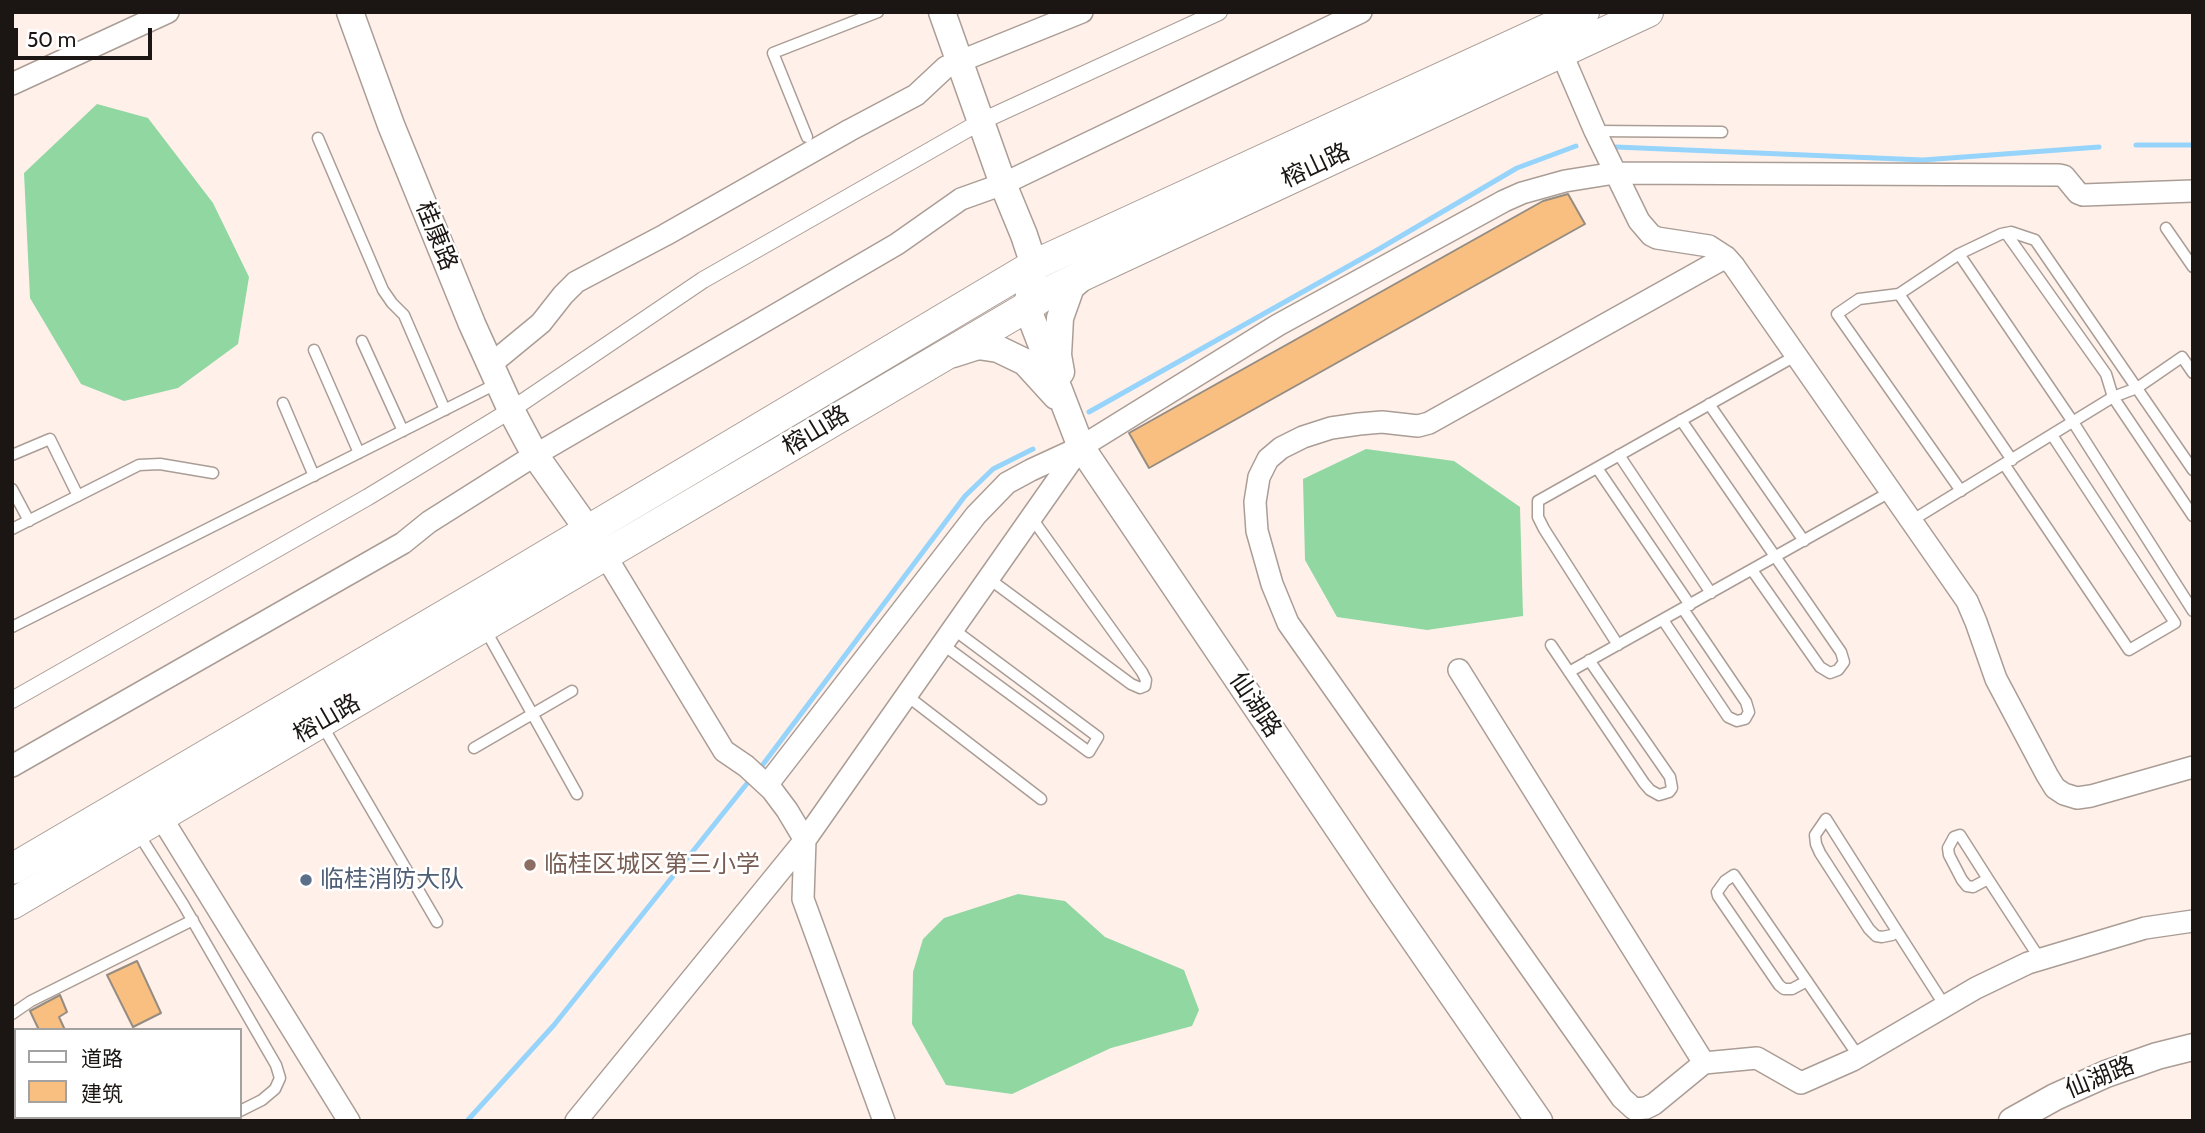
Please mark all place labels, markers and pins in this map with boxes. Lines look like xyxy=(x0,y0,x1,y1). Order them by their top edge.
place label: 临桂区城区第三小学 xyxy=(544,851,760,879)
marker: 临桂区城区第三小学 xyxy=(522,857,538,873)
place label: 临桂消防大队 xyxy=(320,866,464,894)
marker: 临桂消防大队 xyxy=(298,872,314,888)

